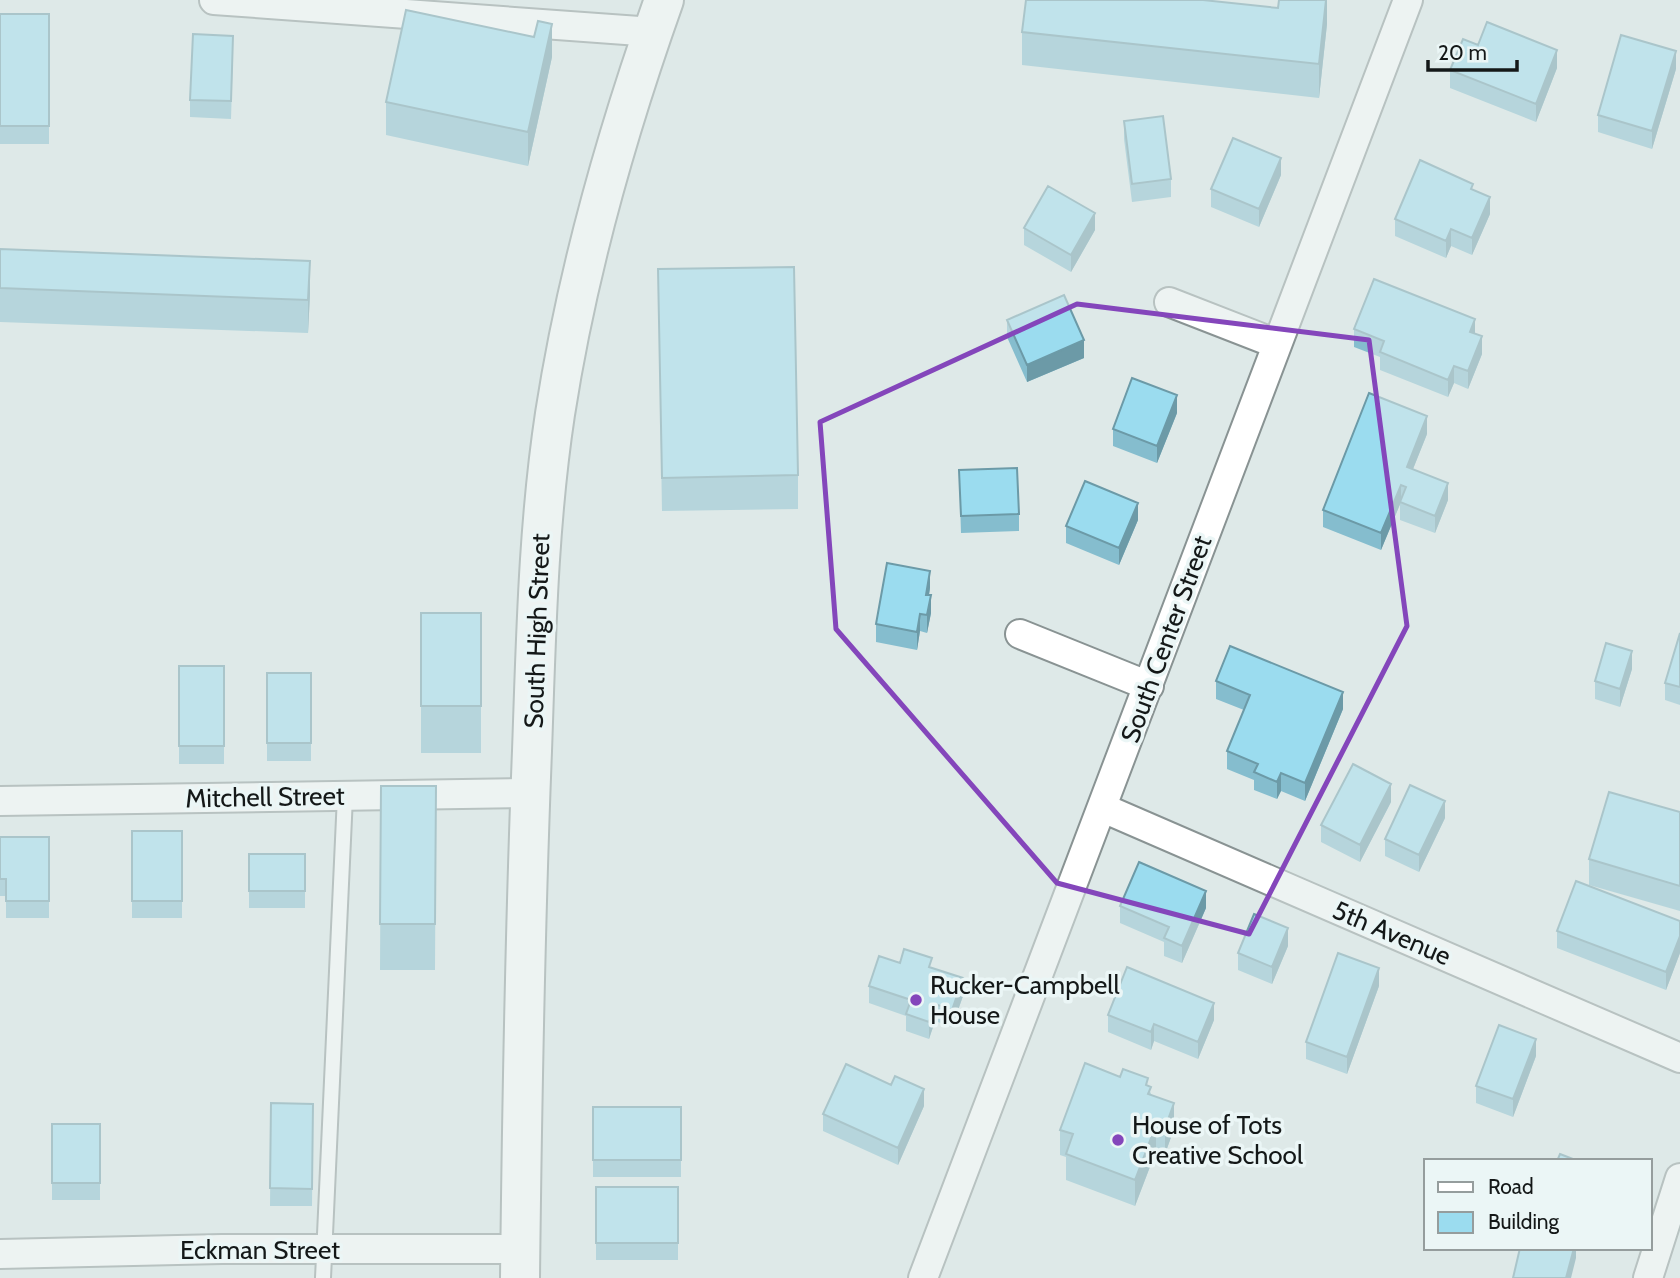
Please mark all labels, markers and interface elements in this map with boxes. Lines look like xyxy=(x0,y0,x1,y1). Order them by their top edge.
scale bar xyxy=(1428,28,1517,72)
text: 20 m xyxy=(1438,40,1487,65)
street label: South Center Street xyxy=(1114,531,1218,747)
street label: South High Street xyxy=(518,533,556,729)
street label: Mitchell Street xyxy=(185,780,345,814)
street label: 5th Avenue xyxy=(1328,894,1456,972)
place label: Rucker-Campbell House xyxy=(930,969,1120,1031)
marker: Rucker-Campbell House xyxy=(908,992,924,1008)
place label: House of Tots Creative School xyxy=(1132,1109,1303,1171)
marker: House of Tots Creative School xyxy=(1110,1132,1126,1148)
legend xyxy=(1424,1159,1652,1250)
text: Road xyxy=(1488,1174,1534,1199)
text: Building xyxy=(1488,1209,1560,1234)
street label: Eckman Street xyxy=(180,1234,340,1266)

